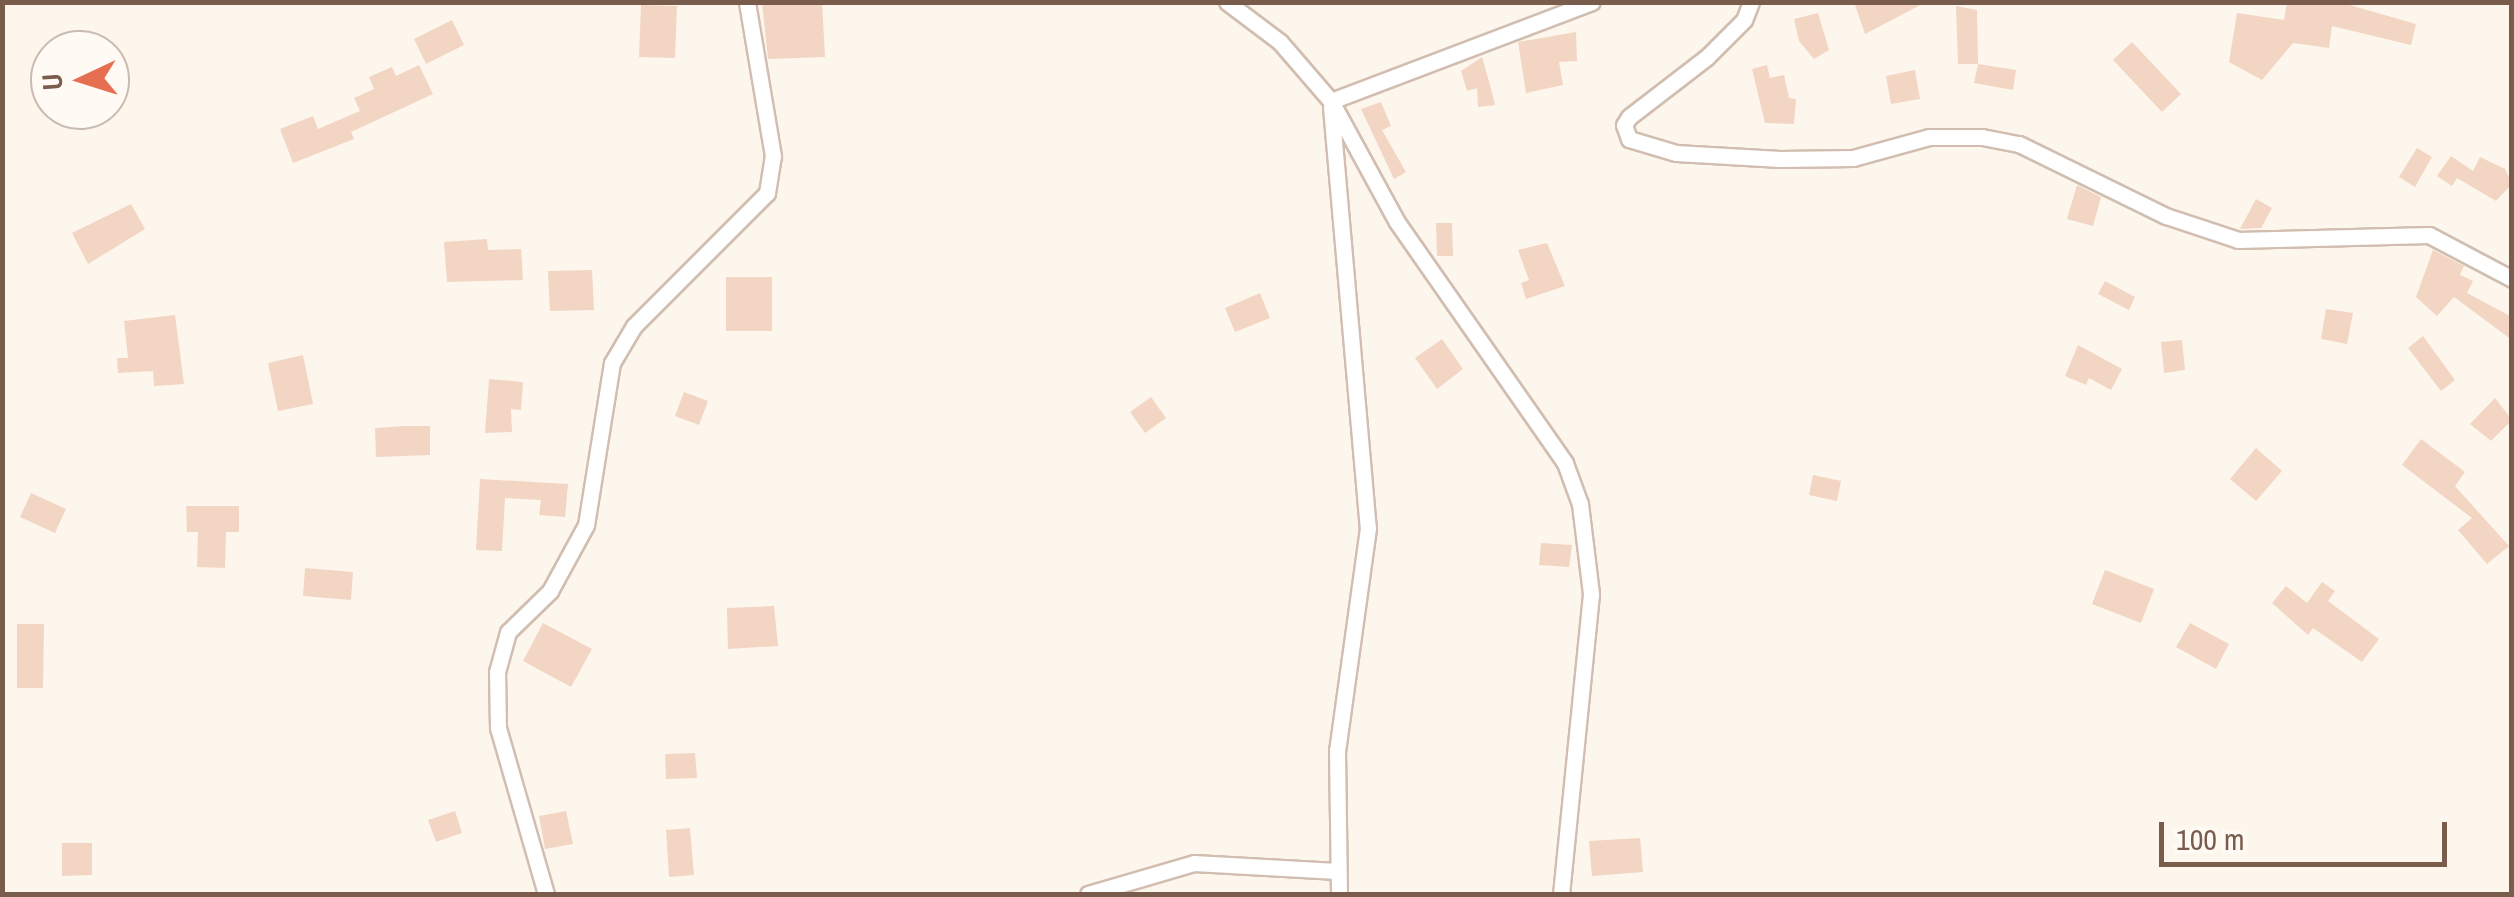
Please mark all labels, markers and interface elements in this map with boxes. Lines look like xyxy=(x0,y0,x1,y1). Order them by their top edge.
north arrow xyxy=(30,30,130,130)
text: U xyxy=(33,72,72,92)
scale bar xyxy=(2164,802,2452,864)
text: 100 m xyxy=(2176,819,2244,859)

